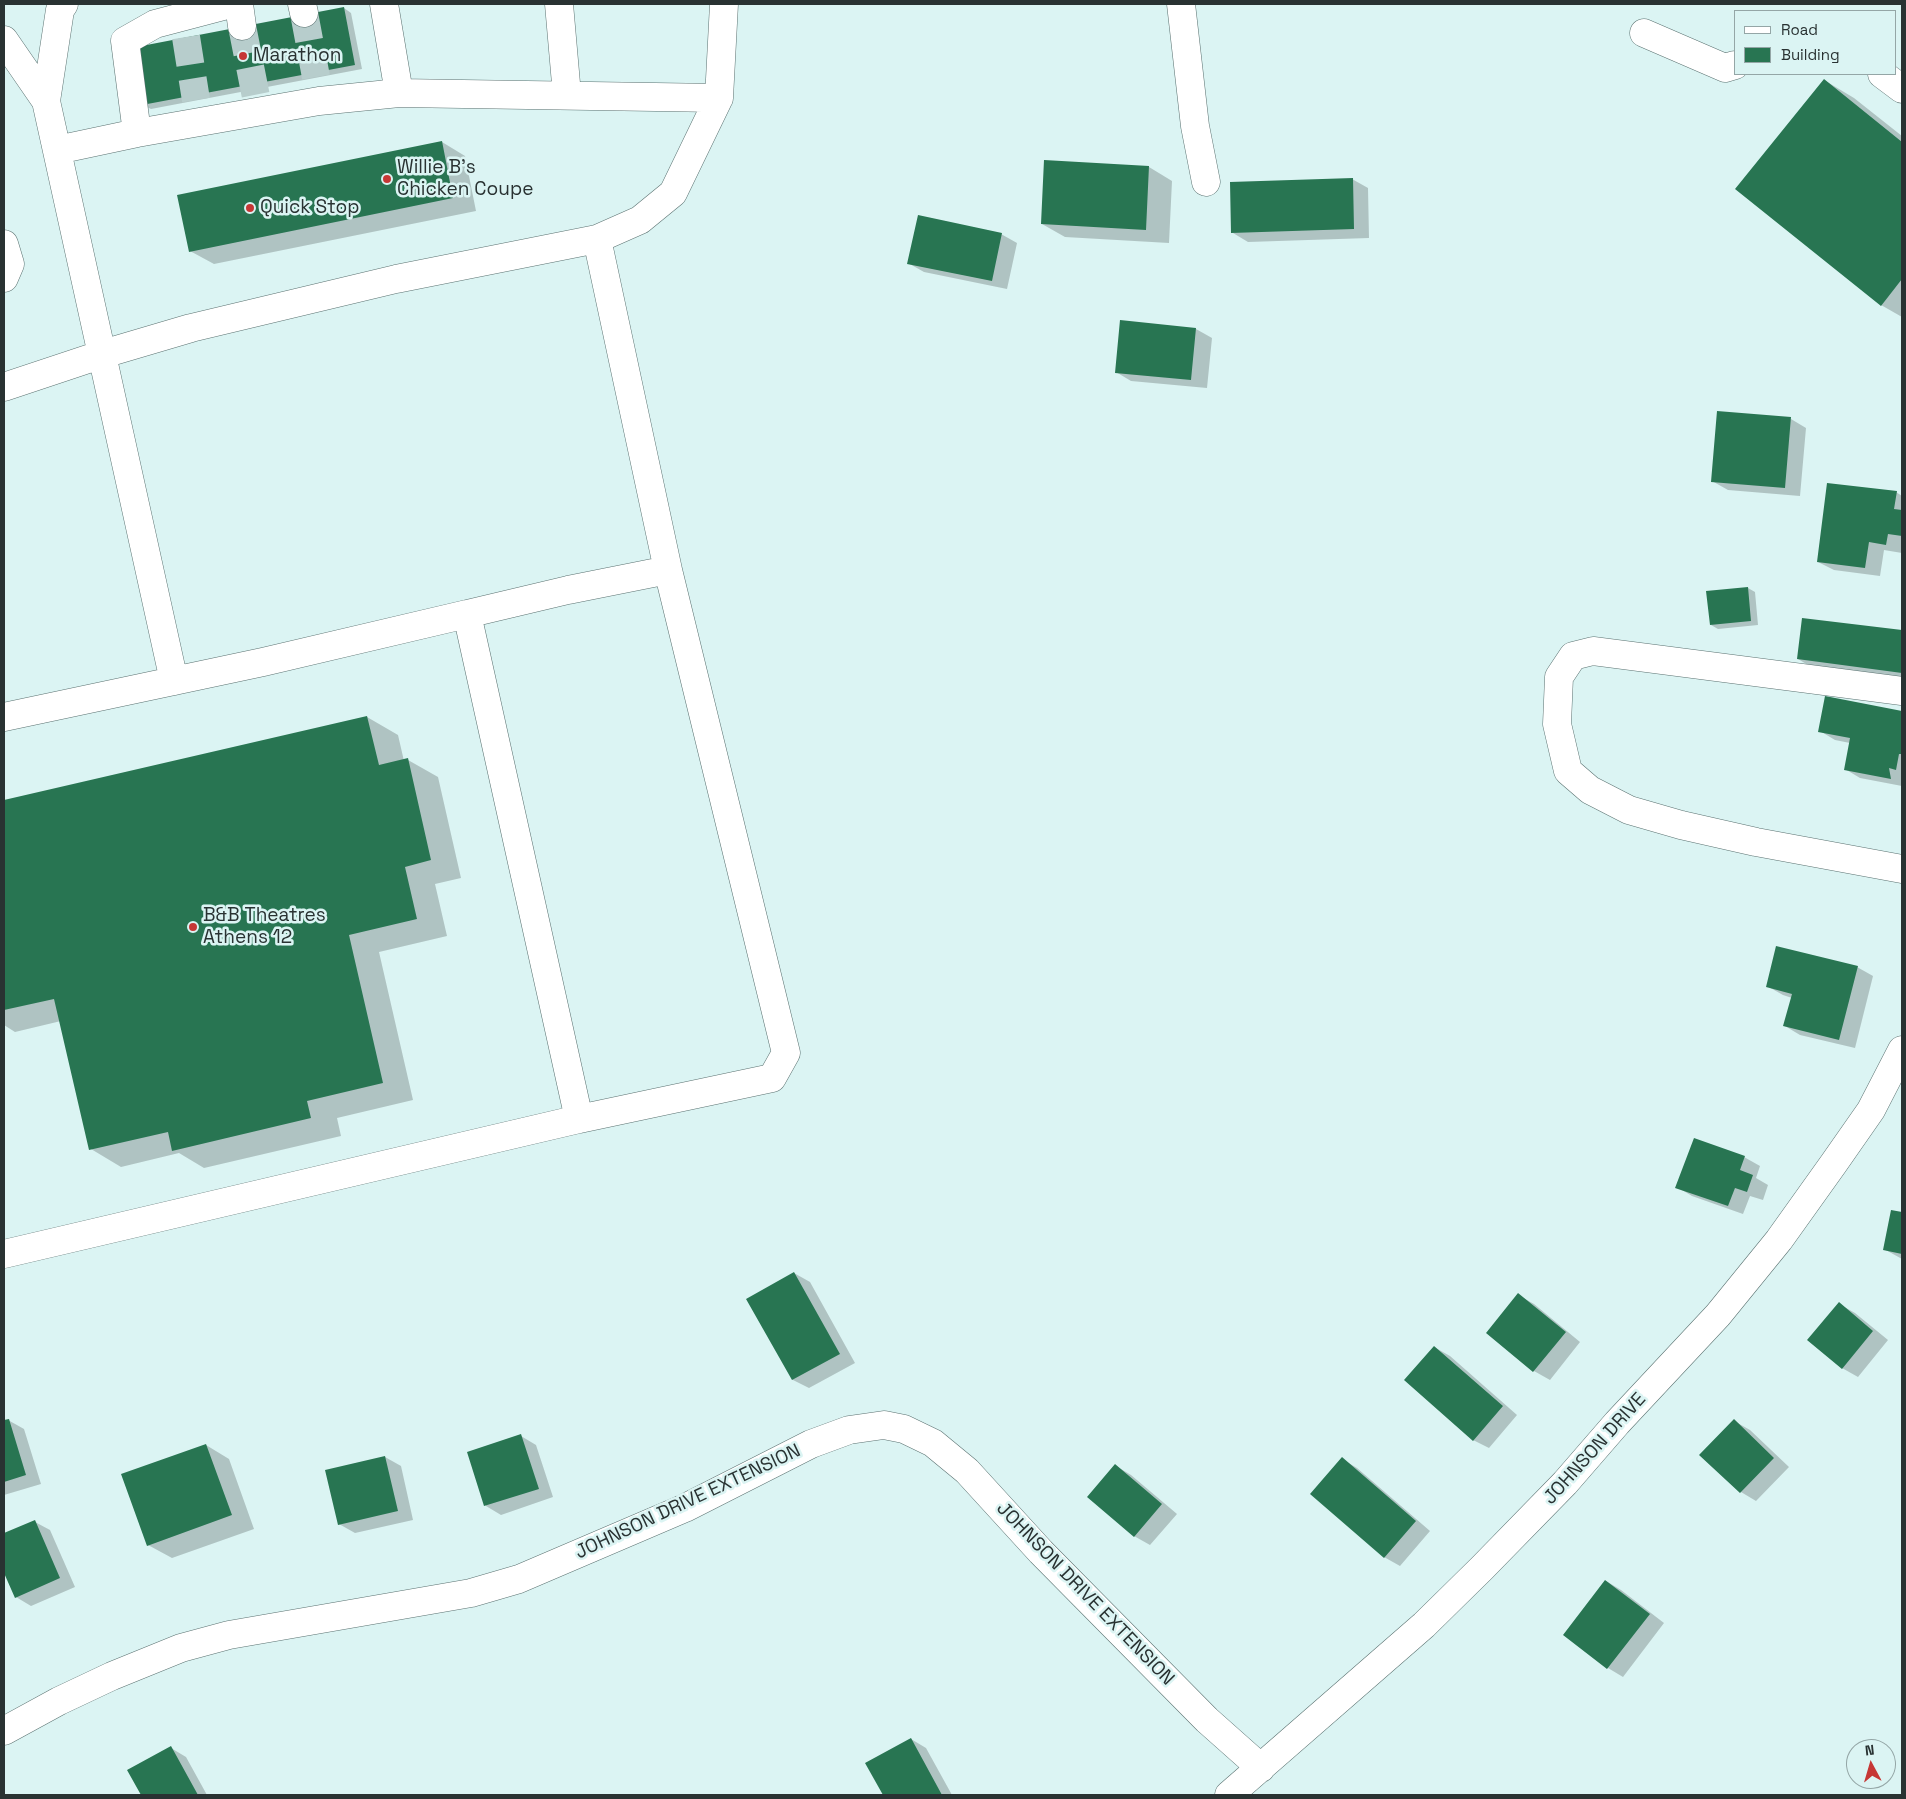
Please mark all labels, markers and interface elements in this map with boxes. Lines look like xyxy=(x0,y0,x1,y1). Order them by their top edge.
legend xyxy=(1734,10,1896,75)
text: Road xyxy=(1781,20,1818,39)
place label: Marathon xyxy=(253,45,341,67)
text: Building xyxy=(1781,45,1840,64)
marker: Marathon xyxy=(237,50,249,62)
place label: Willie B's Chicken Coupe xyxy=(397,157,533,201)
marker: Willie B's Chicken Coupe xyxy=(381,173,393,185)
place label: Quick Stop xyxy=(260,197,359,219)
marker: Quick Stop xyxy=(244,202,256,214)
place label: B&B Theatres Athens 12 xyxy=(203,905,326,949)
marker: B&B Theatres Athens 12 xyxy=(187,921,199,933)
street label: JOHNSON DRIVE xyxy=(1539,1388,1651,1510)
street label: JOHNSON DRIVE EXTENSION xyxy=(572,1440,804,1564)
street label: JOHNSON DRIVE EXTENSION xyxy=(991,1498,1179,1690)
north arrow xyxy=(1846,1739,1896,1789)
text: N xyxy=(1864,1741,1875,1760)

